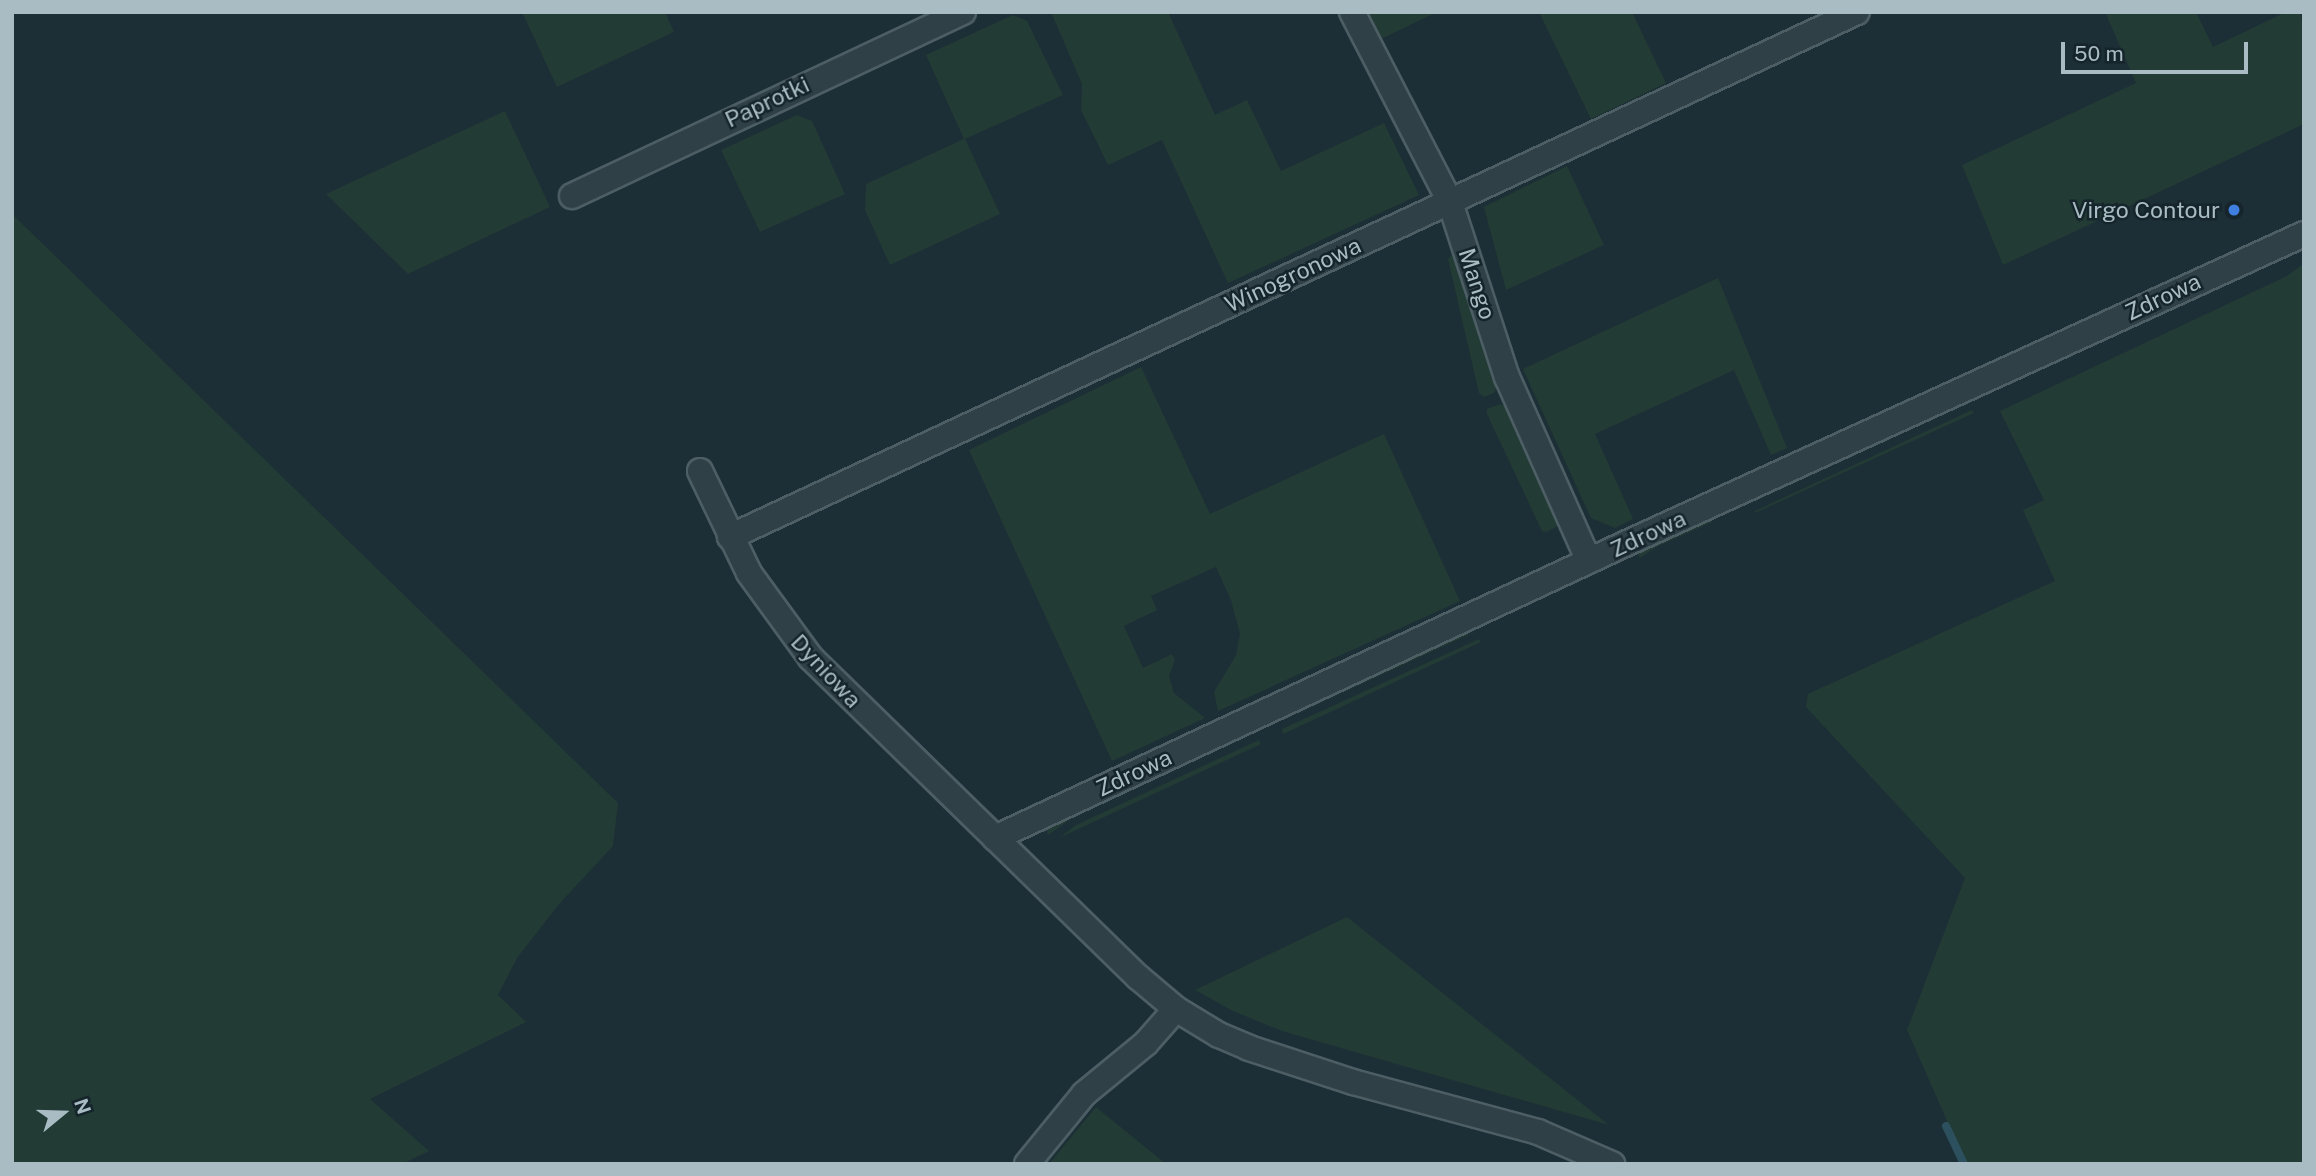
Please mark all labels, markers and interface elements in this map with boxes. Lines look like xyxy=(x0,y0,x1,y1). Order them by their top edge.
scale bar xyxy=(2064,28,2251,72)
text: 50 m xyxy=(2074,41,2124,66)
street label: Paprotki xyxy=(721,71,813,133)
place label: Virgo Contour xyxy=(2072,196,2220,224)
marker: Virgo Contour xyxy=(2226,202,2242,218)
street label: Winogronowa xyxy=(1221,232,1365,318)
street label: Mango xyxy=(1453,245,1501,323)
street label: Zdrowa xyxy=(2121,268,2205,326)
street label: Zdrowa xyxy=(1606,505,1690,563)
street label: Dyniowa xyxy=(785,629,867,713)
street label: Zdrowa xyxy=(1092,744,1176,802)
north arrow xyxy=(28,1078,98,1148)
text: N xyxy=(70,1096,96,1117)

